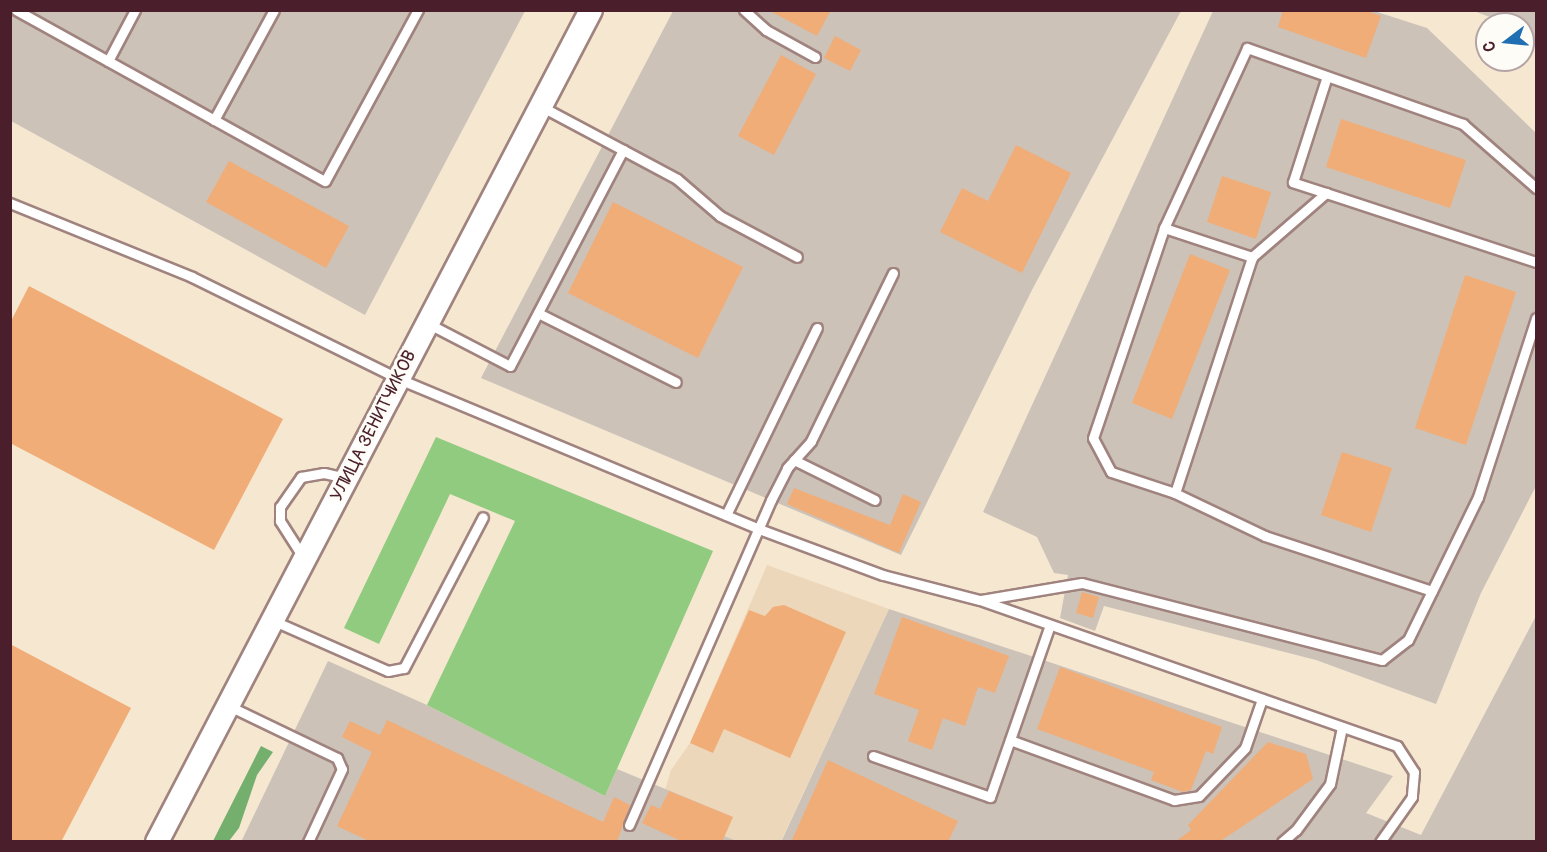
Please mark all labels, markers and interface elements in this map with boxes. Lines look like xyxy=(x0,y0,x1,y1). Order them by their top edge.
north arrow xyxy=(1475,12,1535,72)
text: С xyxy=(1479,39,1501,54)
street label: УЛИЦА ЗЕНИТЧИКОВ xyxy=(327,347,421,505)

